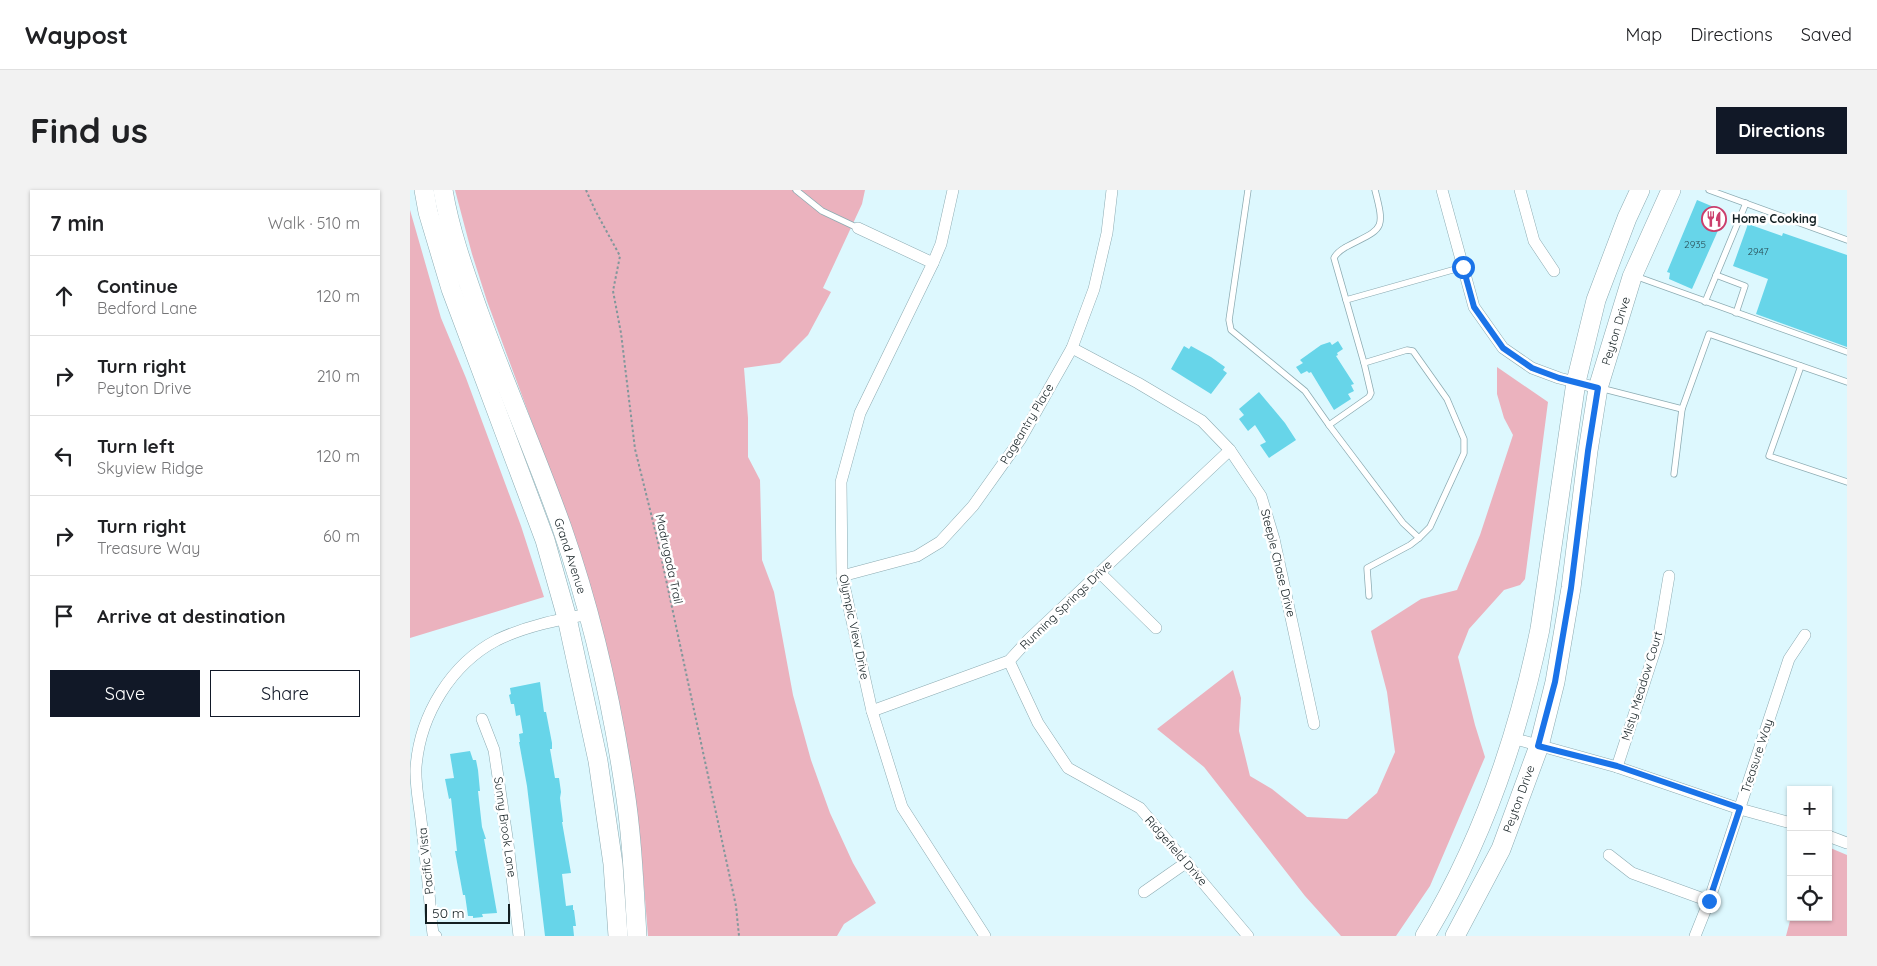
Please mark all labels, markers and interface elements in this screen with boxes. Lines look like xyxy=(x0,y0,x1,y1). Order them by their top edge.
text: Waypost xyxy=(25,20,128,50)
text: Map xyxy=(1625,23,1662,46)
text: Directions xyxy=(1690,23,1773,46)
text: Saved xyxy=(1801,23,1852,46)
button: Directions xyxy=(1716,107,1847,154)
text: Find us xyxy=(30,108,148,152)
restaurant icon: Home Cooking xyxy=(1701,206,1727,232)
text: 7 min xyxy=(50,210,104,236)
place label: Home Cooking xyxy=(1732,211,1817,226)
text: Walk · 510 m xyxy=(268,213,360,233)
house number: 2935 xyxy=(1684,238,1706,251)
house number: 2947 xyxy=(1747,245,1769,258)
route start xyxy=(1452,256,1475,279)
text: Continue xyxy=(97,274,178,298)
icon: ahead xyxy=(50,282,78,310)
text: 120 m xyxy=(317,286,360,306)
street label: Peyton Drive xyxy=(1598,295,1633,367)
text: Bedford Lane xyxy=(97,298,197,318)
text: Turn right xyxy=(97,354,186,378)
icon: right xyxy=(50,362,78,390)
text: 210 m xyxy=(317,366,360,386)
text: Peyton Drive xyxy=(97,378,192,398)
street label: Pageantry Place xyxy=(997,380,1057,467)
text: Turn left xyxy=(97,434,175,458)
icon: left xyxy=(50,442,78,470)
text: 120 m xyxy=(317,446,360,466)
text: Skyview Ridge xyxy=(97,458,204,478)
street label: Steeple Chase Drive xyxy=(1258,507,1299,619)
street label: Madrugada Trail xyxy=(653,512,686,605)
text: Turn right xyxy=(97,514,186,538)
street label: Grand Avenue xyxy=(551,516,590,596)
icon: right xyxy=(50,522,78,550)
text: 60 m xyxy=(323,526,360,546)
text: Treasure Way xyxy=(97,538,200,558)
street label: Running Springs Drive xyxy=(1016,557,1115,652)
street label: Olympic View Drive xyxy=(836,573,873,681)
icon: arrive xyxy=(50,602,78,630)
text: Arrive at destination xyxy=(97,604,286,628)
street label: Misty Meadow Court xyxy=(1618,629,1665,742)
button: Save xyxy=(50,670,200,717)
button: Share xyxy=(210,670,360,717)
street label: Treasure Way xyxy=(1737,717,1776,795)
street label: Peyton Drive xyxy=(1499,763,1538,835)
street label: Sunny Brook Lane xyxy=(491,776,520,878)
map controls xyxy=(1787,786,1832,921)
button: + xyxy=(1787,786,1832,831)
street label: Ridgefield Drive xyxy=(1142,813,1211,889)
street label: Pacific Vista xyxy=(415,827,436,895)
button: − xyxy=(1787,831,1832,876)
button: locate xyxy=(1787,876,1832,921)
route end xyxy=(1698,890,1721,913)
scale bar xyxy=(425,901,510,924)
text: 50 m xyxy=(432,904,465,922)

